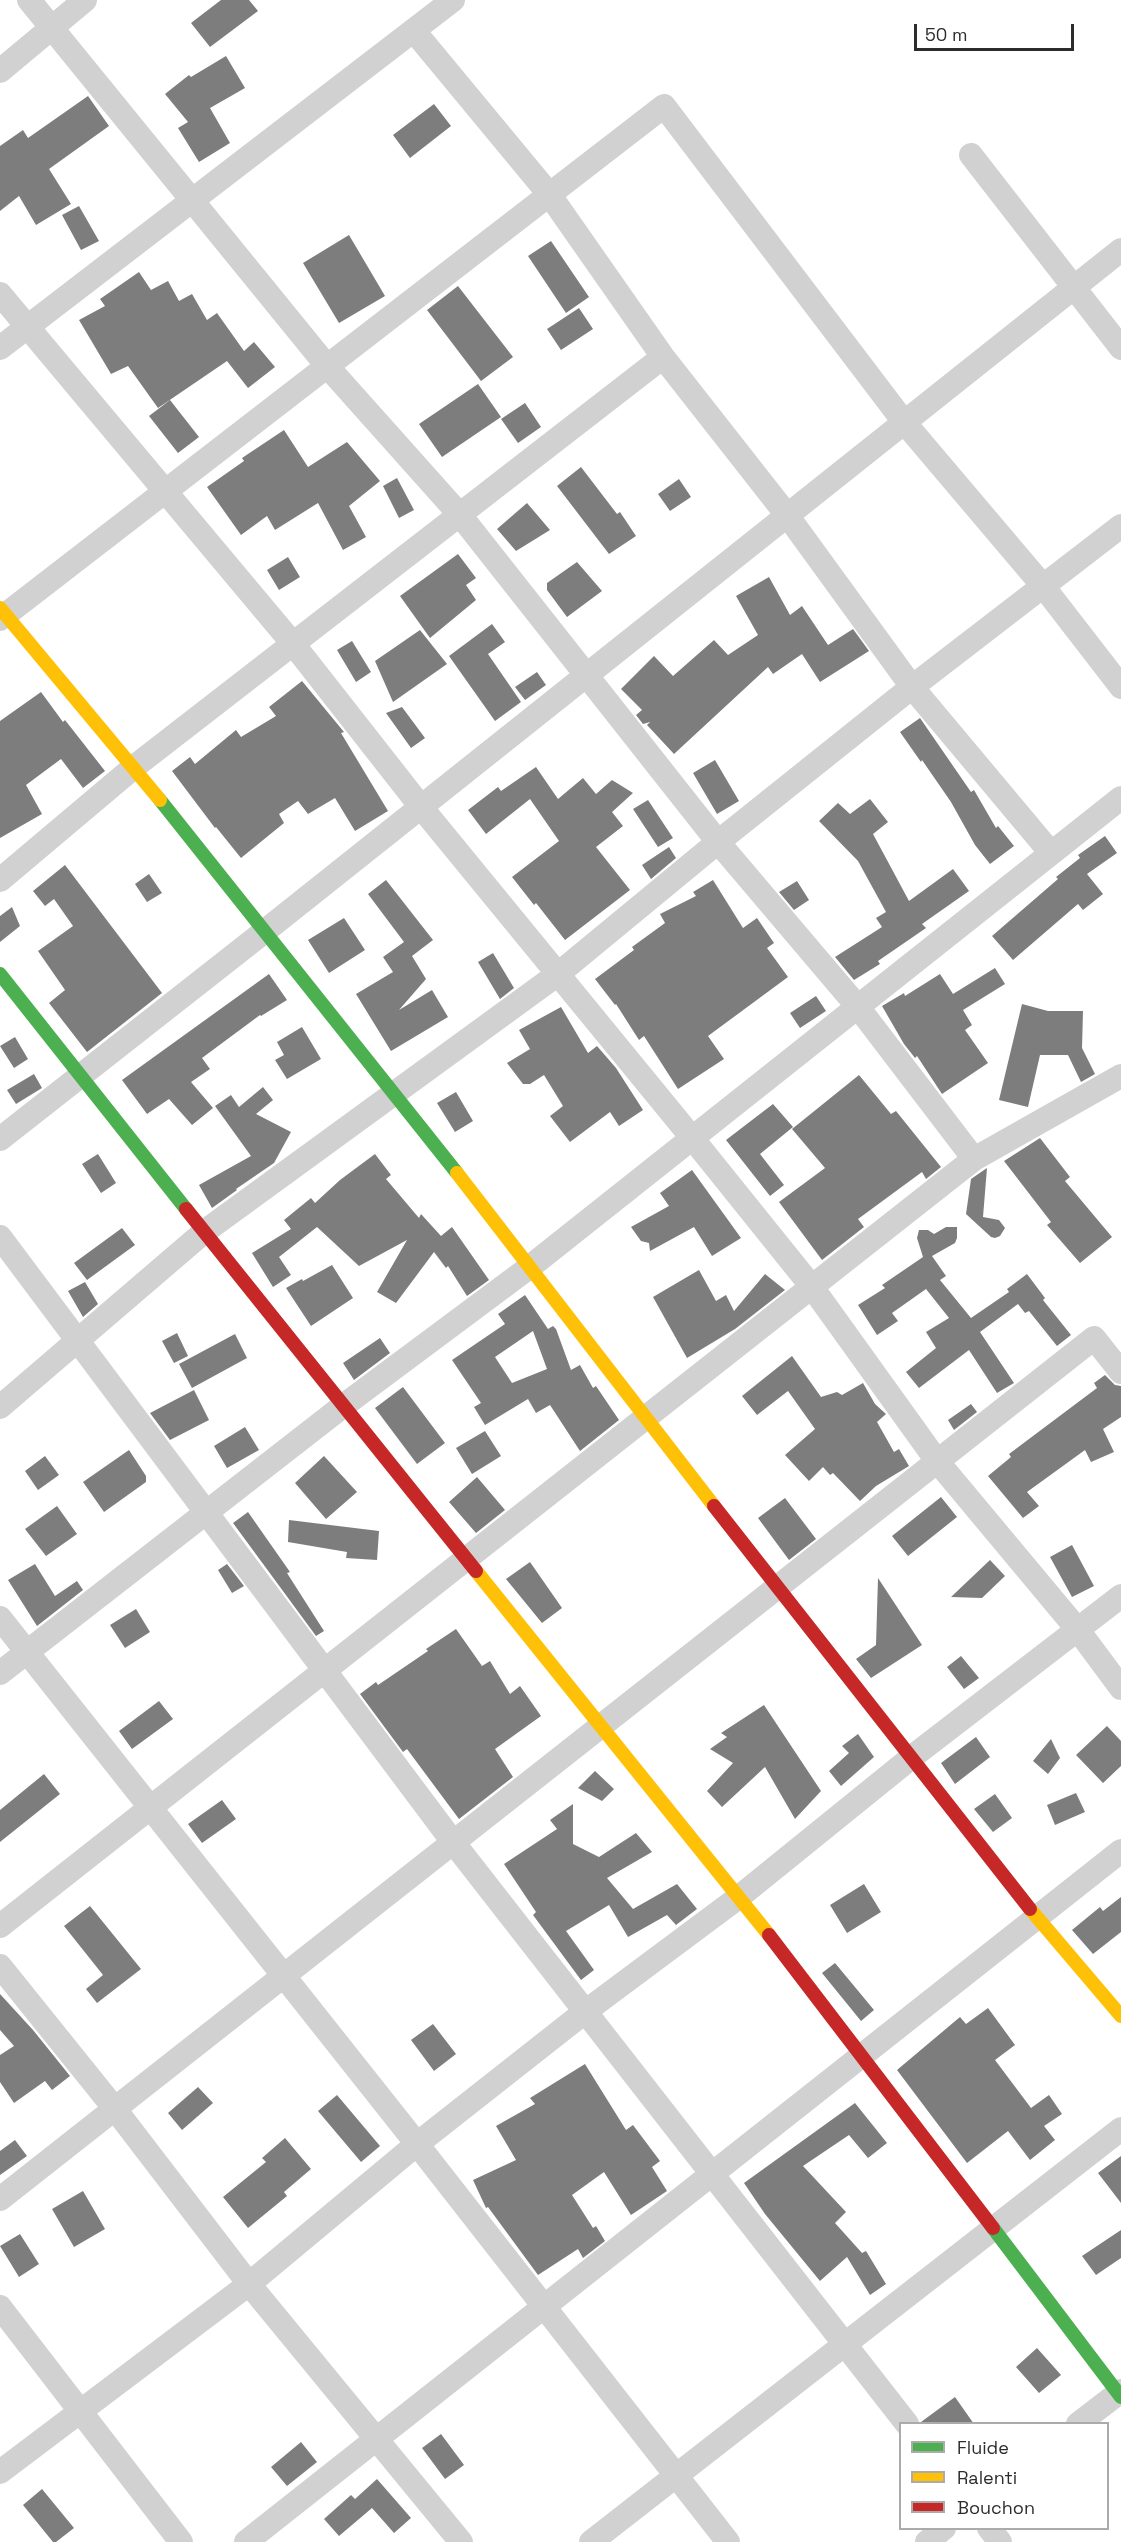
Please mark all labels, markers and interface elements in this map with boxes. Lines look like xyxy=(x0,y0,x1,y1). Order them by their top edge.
scale bar xyxy=(917,12,1078,50)
text: 50 m xyxy=(925,23,967,46)
legend xyxy=(899,2422,1109,2530)
text: Fluide xyxy=(957,2436,1009,2459)
text: Ralenti xyxy=(957,2466,1017,2489)
text: Bouchon xyxy=(957,2496,1035,2519)

